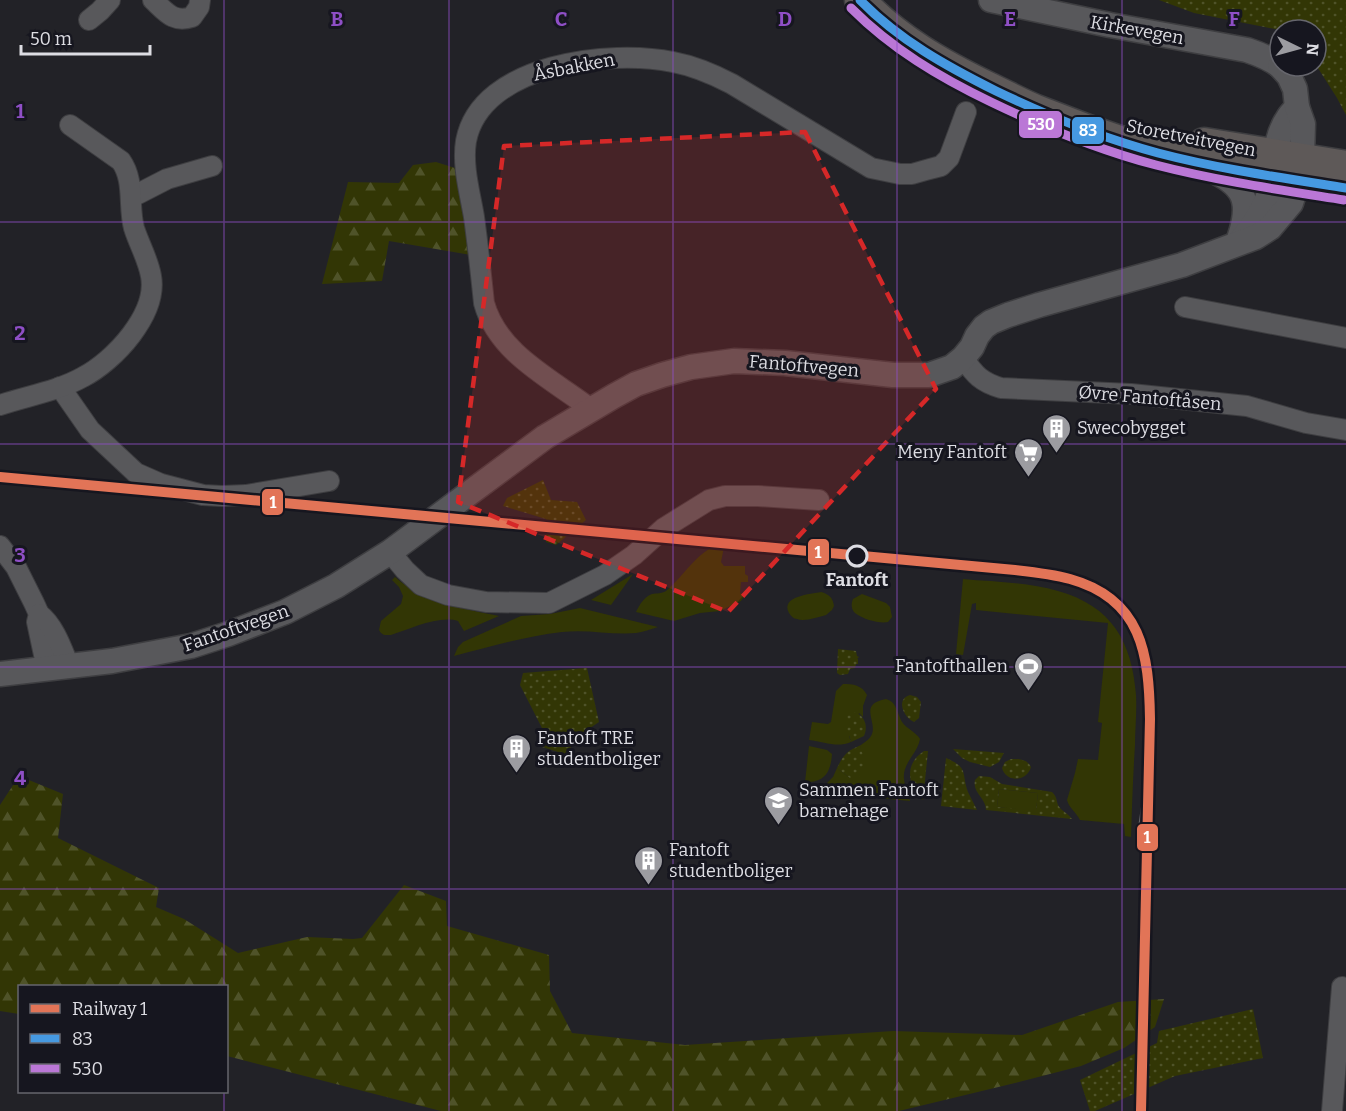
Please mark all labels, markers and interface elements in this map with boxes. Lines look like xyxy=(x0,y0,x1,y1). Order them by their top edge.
text: B xyxy=(331,7,344,31)
text: C xyxy=(555,7,567,31)
text: D xyxy=(778,7,792,31)
text: E xyxy=(1004,7,1016,31)
text: F xyxy=(1228,7,1240,31)
street label: Kirkevegen xyxy=(1089,11,1186,49)
scale bar xyxy=(21,18,150,56)
north arrow xyxy=(1268,18,1328,78)
text: 50 m xyxy=(30,28,72,50)
text: N xyxy=(1302,42,1322,56)
street label: Åsbakken xyxy=(532,48,617,86)
text: 1 xyxy=(16,99,25,123)
line badge: 530 xyxy=(1018,110,1063,139)
text: 530 xyxy=(1027,115,1055,134)
street label: Storetveitvegen xyxy=(1124,115,1258,161)
line badge: 83 xyxy=(1071,116,1105,145)
text: 83 xyxy=(1079,121,1097,140)
text: 2 xyxy=(14,321,26,345)
street label: Fantoftvegen xyxy=(748,350,860,382)
street label: Øvre Fantoftåsen xyxy=(1078,381,1223,415)
building icon: Swecobygget xyxy=(1040,412,1072,454)
place label: Swecobygget xyxy=(1077,417,1186,439)
supermarket icon: Meny Fantoft xyxy=(1012,436,1044,478)
place label: Meny Fantoft xyxy=(897,441,1007,463)
line badge: 1 xyxy=(261,488,284,516)
text: 1 xyxy=(270,493,277,512)
line badge: 1 xyxy=(807,538,830,566)
text: 3 xyxy=(14,543,26,567)
text: 1 xyxy=(815,543,822,562)
marker: Fantoft xyxy=(846,545,868,567)
place label: Fantoft xyxy=(826,569,888,591)
street label: Fantoftvegen xyxy=(180,599,292,656)
sports icon: Fantofthallen xyxy=(1013,650,1045,692)
place label: Fantofthallen xyxy=(895,655,1009,677)
place label: Fantoft TRE studentboliger xyxy=(537,727,661,770)
building icon: Fantoft TRE studentboliger xyxy=(500,732,532,774)
text: 4 xyxy=(14,766,26,790)
place label: Sammen Fantoft barnehage xyxy=(799,779,939,822)
school or university icon: Sammen Fantoft barnehage xyxy=(762,784,794,826)
line badge: 1 xyxy=(1136,823,1159,852)
text: 1 xyxy=(1144,828,1151,847)
place label: Fantoft studentboliger xyxy=(669,839,793,882)
building icon: Fantoft studentboliger xyxy=(632,844,664,886)
legend xyxy=(18,985,228,1093)
text: Railway 1 xyxy=(72,998,148,1020)
text: 83 xyxy=(72,1028,93,1050)
text: 530 xyxy=(72,1058,103,1080)

